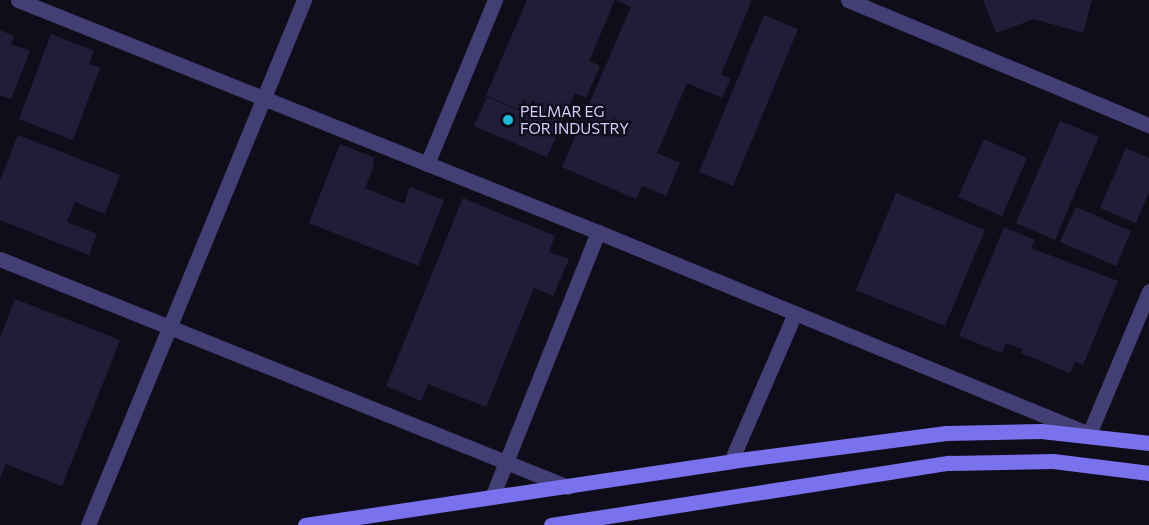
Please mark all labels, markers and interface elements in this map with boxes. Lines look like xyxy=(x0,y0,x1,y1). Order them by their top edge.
place label: PELMAR EG FOR INDUSTRY xyxy=(520,102,629,137)
marker: PELMAR EG FOR INDUSTRY xyxy=(501,113,515,127)

